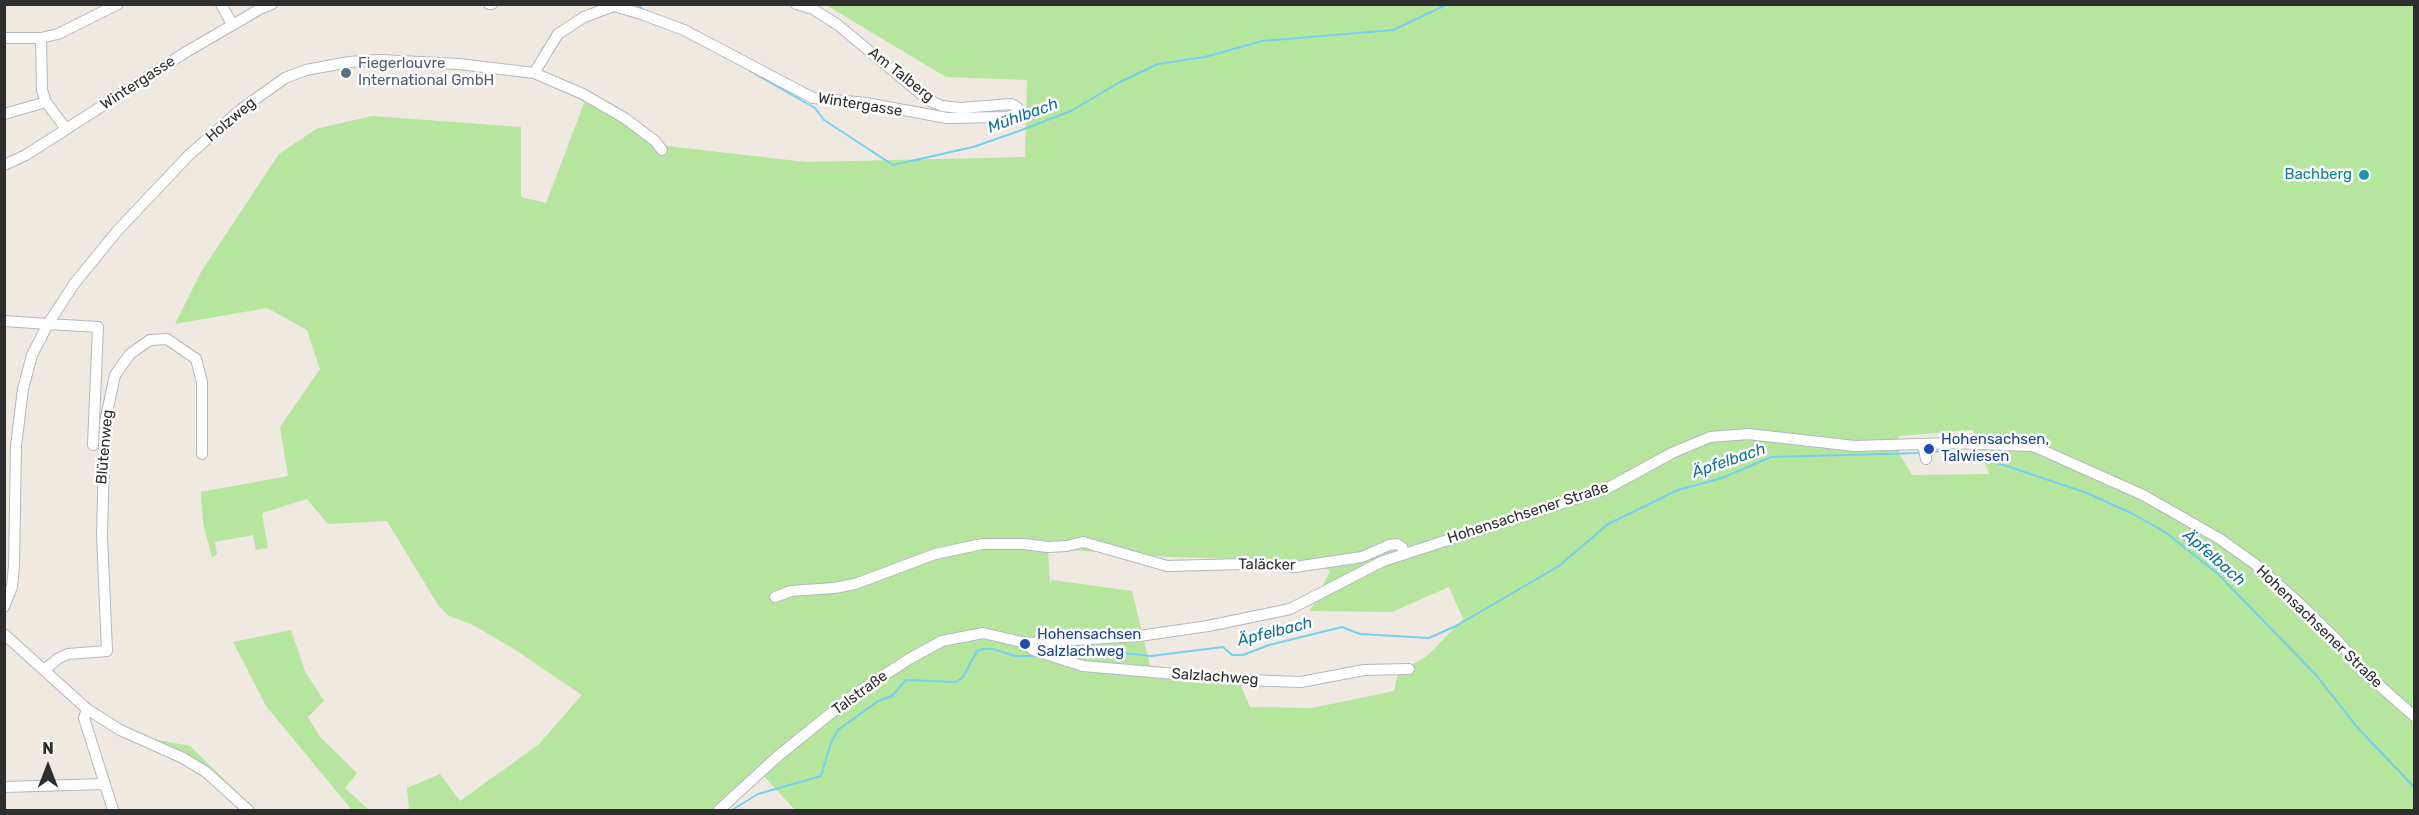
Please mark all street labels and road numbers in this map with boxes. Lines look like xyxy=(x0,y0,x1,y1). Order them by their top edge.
street label: Am Talberg xyxy=(865,44,937,106)
street label: Wintergasse xyxy=(97,52,179,114)
street label: Wintergasse xyxy=(816,89,904,121)
street label: Holzweg xyxy=(202,94,260,146)
street label: Blütenweg xyxy=(93,409,117,485)
street label: Hohensachsener Straße xyxy=(1445,478,1611,548)
street label: Taläcker xyxy=(1238,556,1296,574)
street label: Hohensachsener Straße xyxy=(2252,562,2386,692)
street label: Salzlachweg xyxy=(1171,665,1259,689)
street label: Talstraße xyxy=(829,667,891,719)

